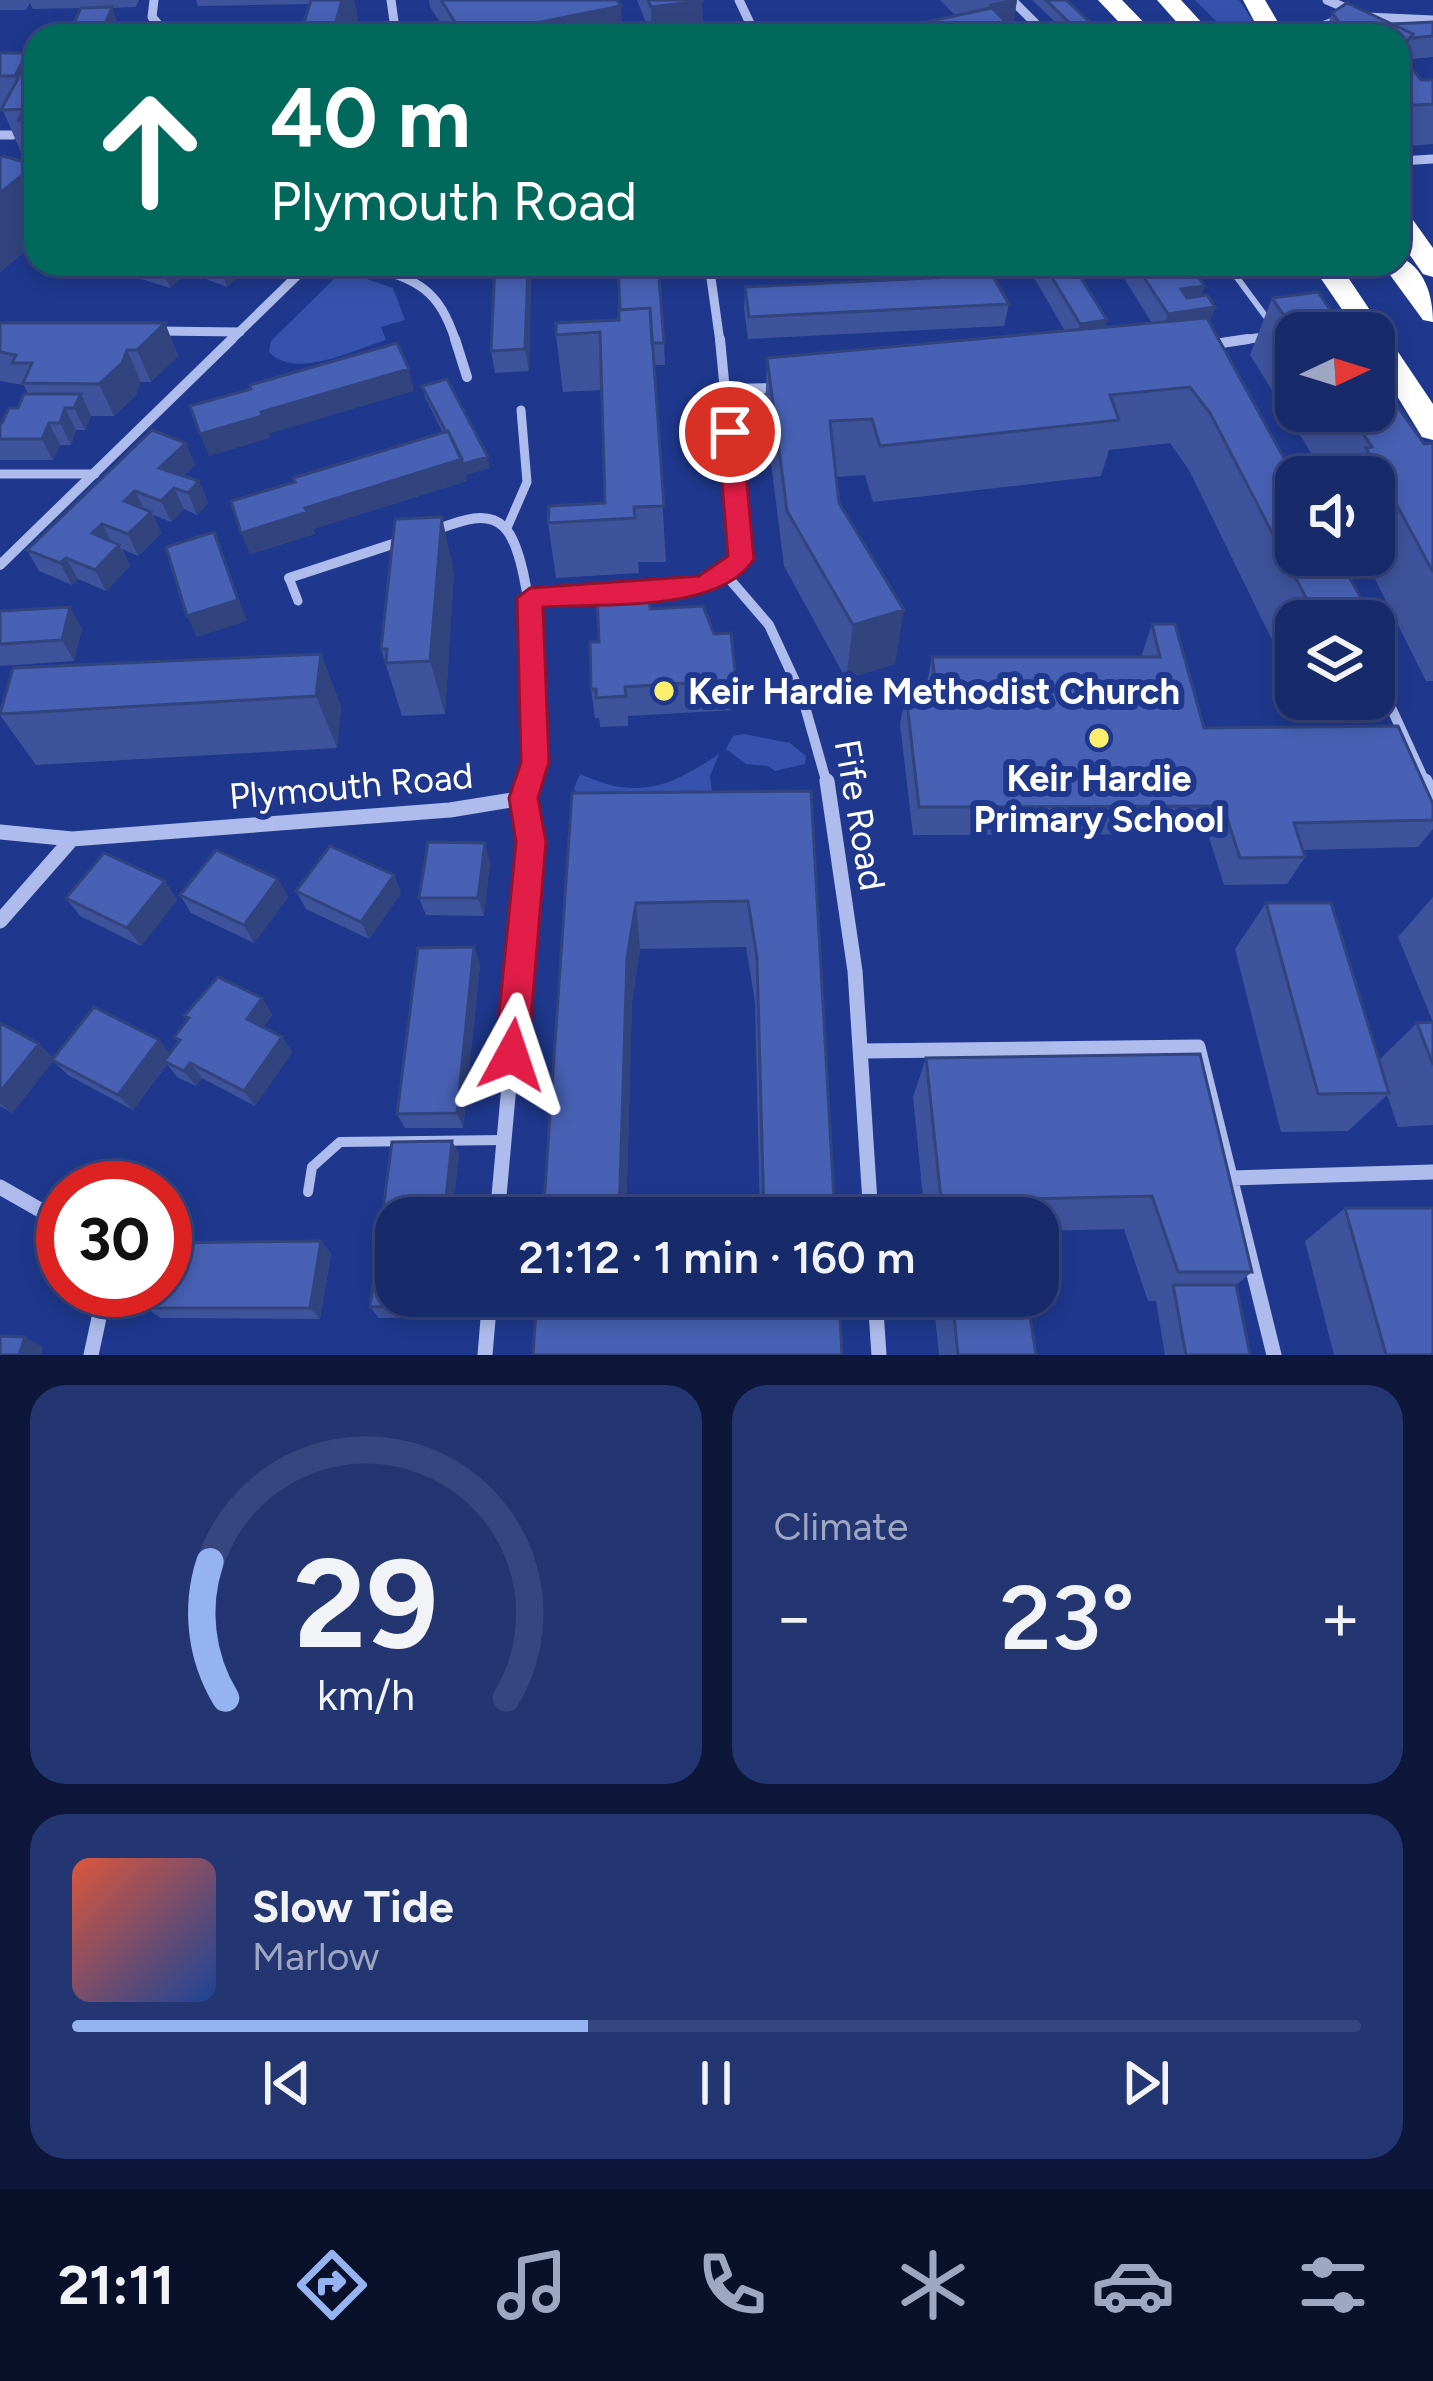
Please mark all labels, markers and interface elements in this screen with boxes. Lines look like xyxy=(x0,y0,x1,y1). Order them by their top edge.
text: 40 m xyxy=(270,67,471,168)
icon: ahead xyxy=(72,72,228,228)
text: Plymouth Road xyxy=(270,169,637,234)
north arrow xyxy=(1275,312,1395,432)
map controls xyxy=(1275,312,1395,720)
pin xyxy=(679,381,781,483)
icon: arrive xyxy=(697,399,763,465)
button: sound xyxy=(1275,456,1395,576)
button: layers xyxy=(1275,600,1395,720)
place label: Keir Hardie Methodist Church xyxy=(688,670,1180,713)
marker: Keir Hardie Methodist Church xyxy=(651,678,677,704)
marker: Keir Hardie Primary School xyxy=(1086,725,1112,751)
street label: Fife Road xyxy=(826,736,894,894)
street label: Plymouth Road xyxy=(227,754,475,818)
place label: Keir Hardie Primary School xyxy=(974,757,1224,841)
position arrow xyxy=(449,992,575,1118)
speed limit sign: 30 xyxy=(36,1161,192,1317)
text: 21:12 · 1 min · 160 m xyxy=(518,1230,916,1284)
text: Climate xyxy=(774,1503,908,1550)
text: 29 xyxy=(293,1528,438,1678)
text: 23° xyxy=(1000,1563,1135,1672)
text: − xyxy=(774,1577,815,1657)
text: + xyxy=(1320,1577,1361,1657)
text: km/h xyxy=(317,1668,415,1720)
text: Slow Tide xyxy=(252,1879,454,1933)
text: Marlow xyxy=(252,1933,379,1980)
icon: previous xyxy=(254,2050,320,2116)
icon: pause xyxy=(683,2050,749,2116)
icon: next xyxy=(1113,2050,1179,2116)
icon: directions xyxy=(290,2243,374,2327)
icon: music xyxy=(490,2243,574,2327)
icon: phone xyxy=(690,2243,774,2327)
icon: climate xyxy=(891,2243,975,2327)
icon: car xyxy=(1091,2243,1175,2327)
icon: filters xyxy=(1291,2243,1375,2327)
text: 21:11 xyxy=(58,2253,174,2318)

